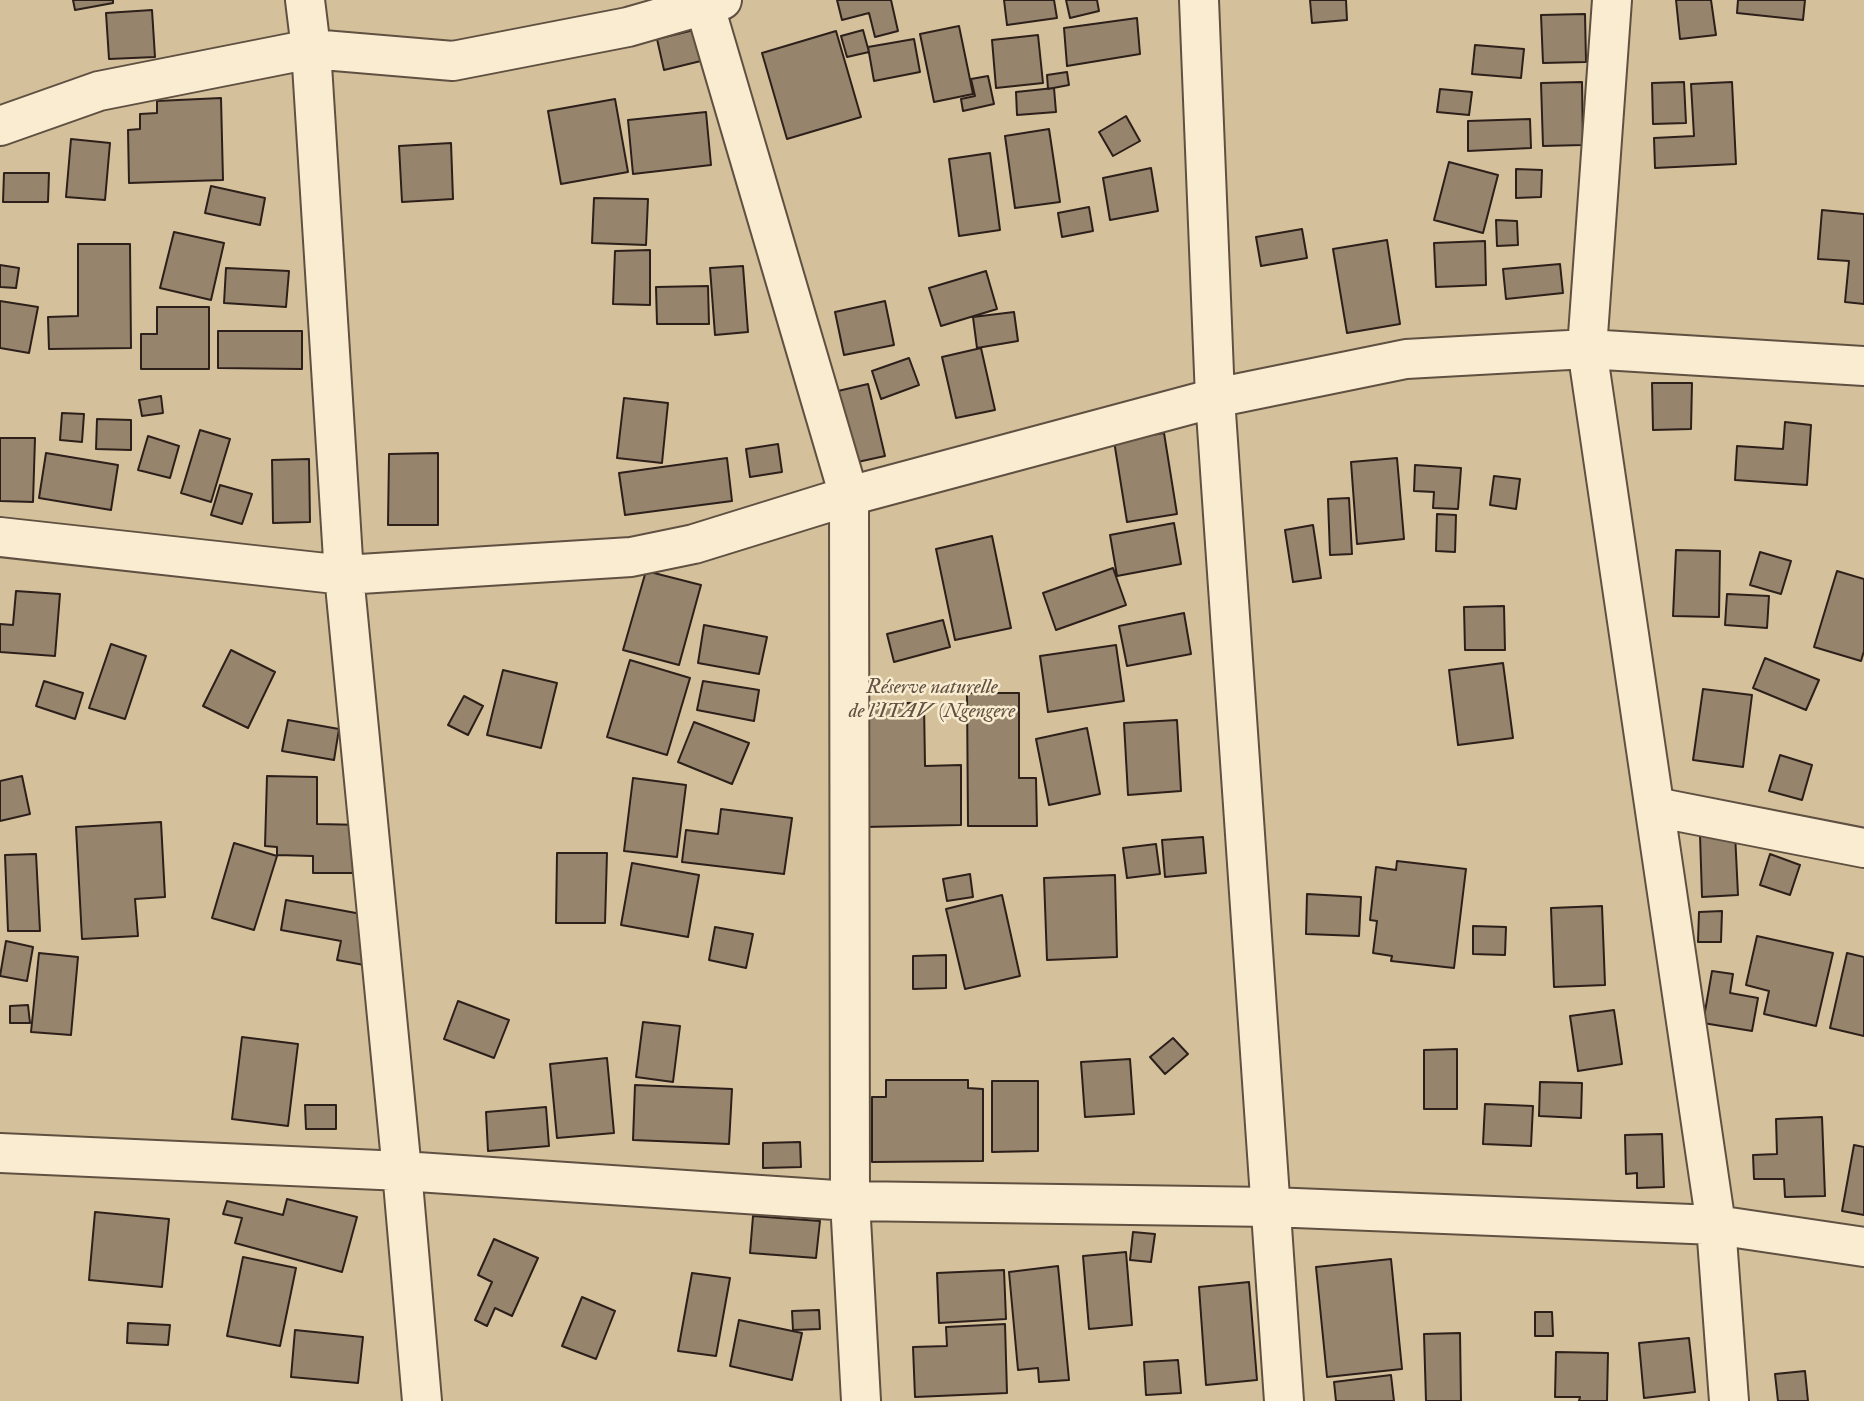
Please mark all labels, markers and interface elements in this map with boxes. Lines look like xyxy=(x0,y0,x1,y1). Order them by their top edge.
park label: Réserve naturelle de l'ITAV (Ngengere xyxy=(849,675,1015,725)

